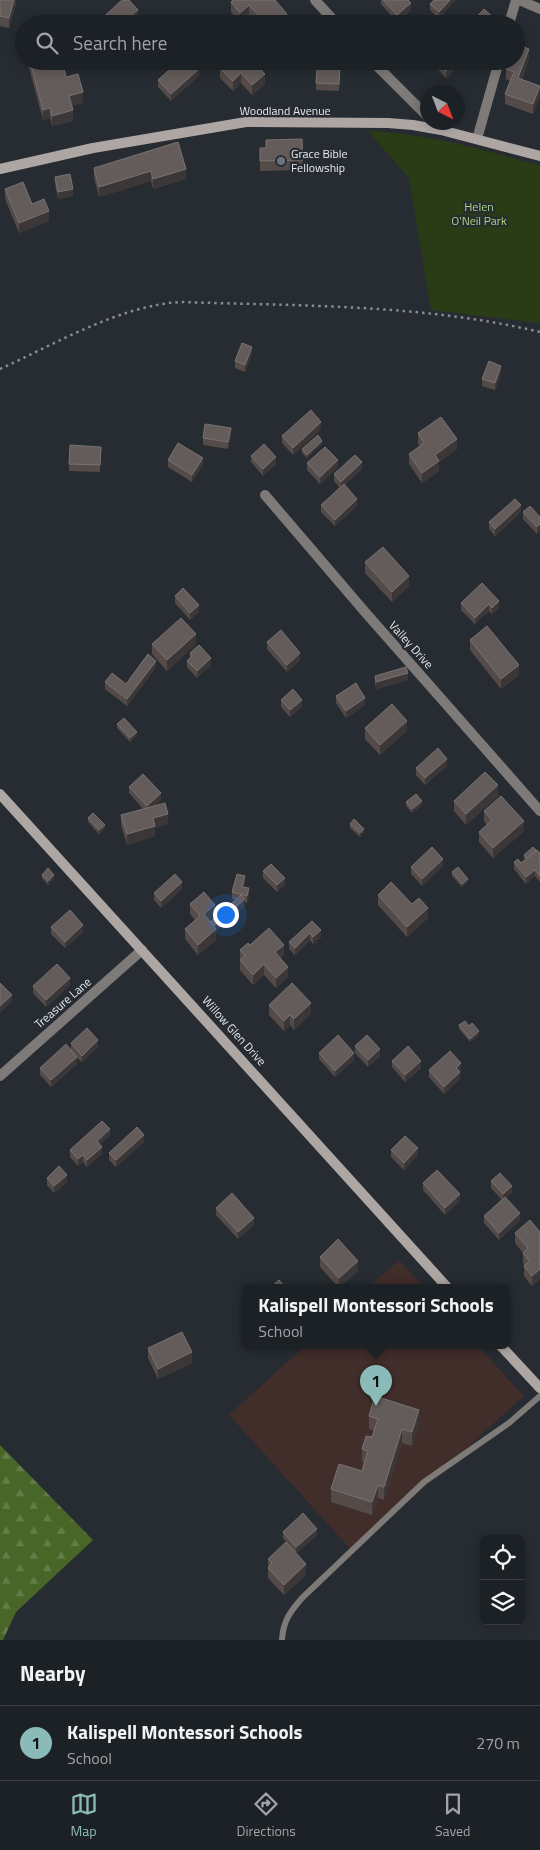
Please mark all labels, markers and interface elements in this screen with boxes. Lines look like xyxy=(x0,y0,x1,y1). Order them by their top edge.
search box xyxy=(15,15,525,70)
text: Search here xyxy=(73,28,167,57)
icon: search xyxy=(33,29,61,57)
north arrow xyxy=(420,85,465,130)
street label: Woodland Avenue xyxy=(239,101,331,120)
place label: Grace Bible Fellowship xyxy=(291,144,348,177)
marker: Grace Bible Fellowship xyxy=(275,155,287,167)
park label: Helen O'Neil Park xyxy=(451,197,507,230)
street label: Valley Drive xyxy=(385,616,438,673)
your location xyxy=(213,902,239,928)
street label: Treasure Lane xyxy=(30,972,95,1033)
street label: Willow Glen Drive xyxy=(198,991,271,1070)
popup xyxy=(242,1284,510,1349)
text: Kalispell Montessori Schools xyxy=(258,1290,494,1319)
text: School xyxy=(258,1319,303,1343)
pin: 1 xyxy=(360,1365,392,1406)
map controls xyxy=(480,1535,525,1625)
button: locate xyxy=(480,1535,525,1580)
button: layers xyxy=(480,1580,525,1625)
text: Nearby xyxy=(20,1657,85,1689)
text: Kalispell Montessori Schools xyxy=(67,1717,303,1746)
text: 1 xyxy=(32,1731,40,1755)
text: 270 m xyxy=(476,1731,520,1755)
text: School xyxy=(67,1746,112,1770)
tab: Map xyxy=(70,1790,98,1841)
tab: Directions xyxy=(237,1790,296,1841)
tab: Saved xyxy=(435,1790,471,1841)

